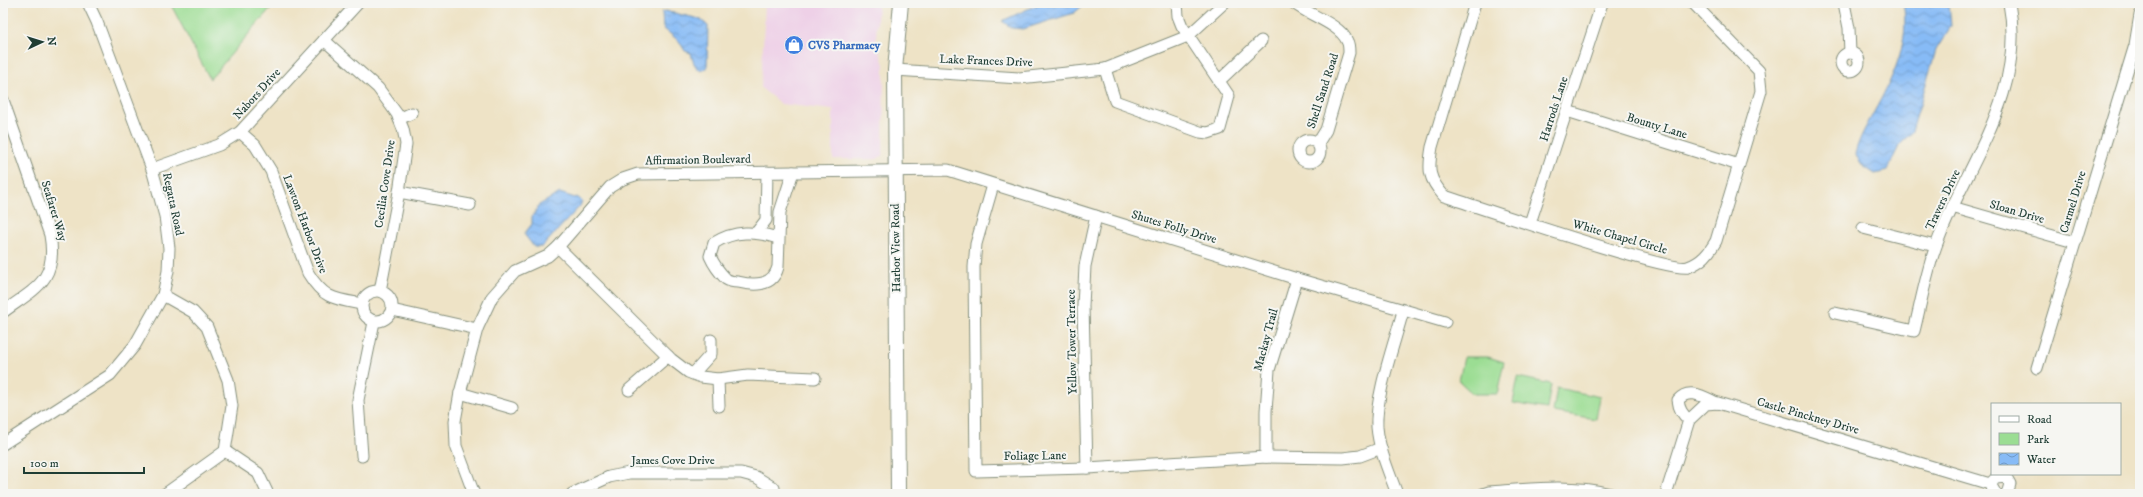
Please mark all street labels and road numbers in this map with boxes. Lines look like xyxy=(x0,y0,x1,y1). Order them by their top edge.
street label: Shell Sand Road xyxy=(1304,51,1342,131)
street label: Lake Frances Drive xyxy=(939,52,1033,70)
street label: Nabors Drive xyxy=(230,65,284,123)
street label: Harrods Lane xyxy=(1536,75,1572,143)
street label: Bounty Lane xyxy=(1625,110,1689,142)
street label: Cecilia Cove Drive xyxy=(371,139,399,229)
street label: Affirmation Boulevard xyxy=(645,152,751,168)
street label: Travers Drive xyxy=(1922,167,1964,233)
street label: Carmel Drive xyxy=(2056,169,2090,235)
street label: Regatta Road xyxy=(159,171,187,237)
street label: Lawton Harbor Drive xyxy=(279,172,331,276)
street label: Seafarer Way xyxy=(38,179,70,243)
street label: Sloan Drive xyxy=(1988,197,2046,227)
street label: Harbor View Road xyxy=(888,203,904,292)
street label: Shutes Folly Drive xyxy=(1129,207,1219,247)
street label: White Chapel Circle xyxy=(1570,216,1669,258)
street label: Yellow Tower Terrace xyxy=(1064,289,1080,395)
street label: Mackay Trail xyxy=(1250,306,1282,373)
street label: Castle Pinckney Drive xyxy=(1755,394,1861,438)
street label: Foliage Lane xyxy=(1003,448,1067,464)
street label: James Cove Drive xyxy=(630,453,715,468)

